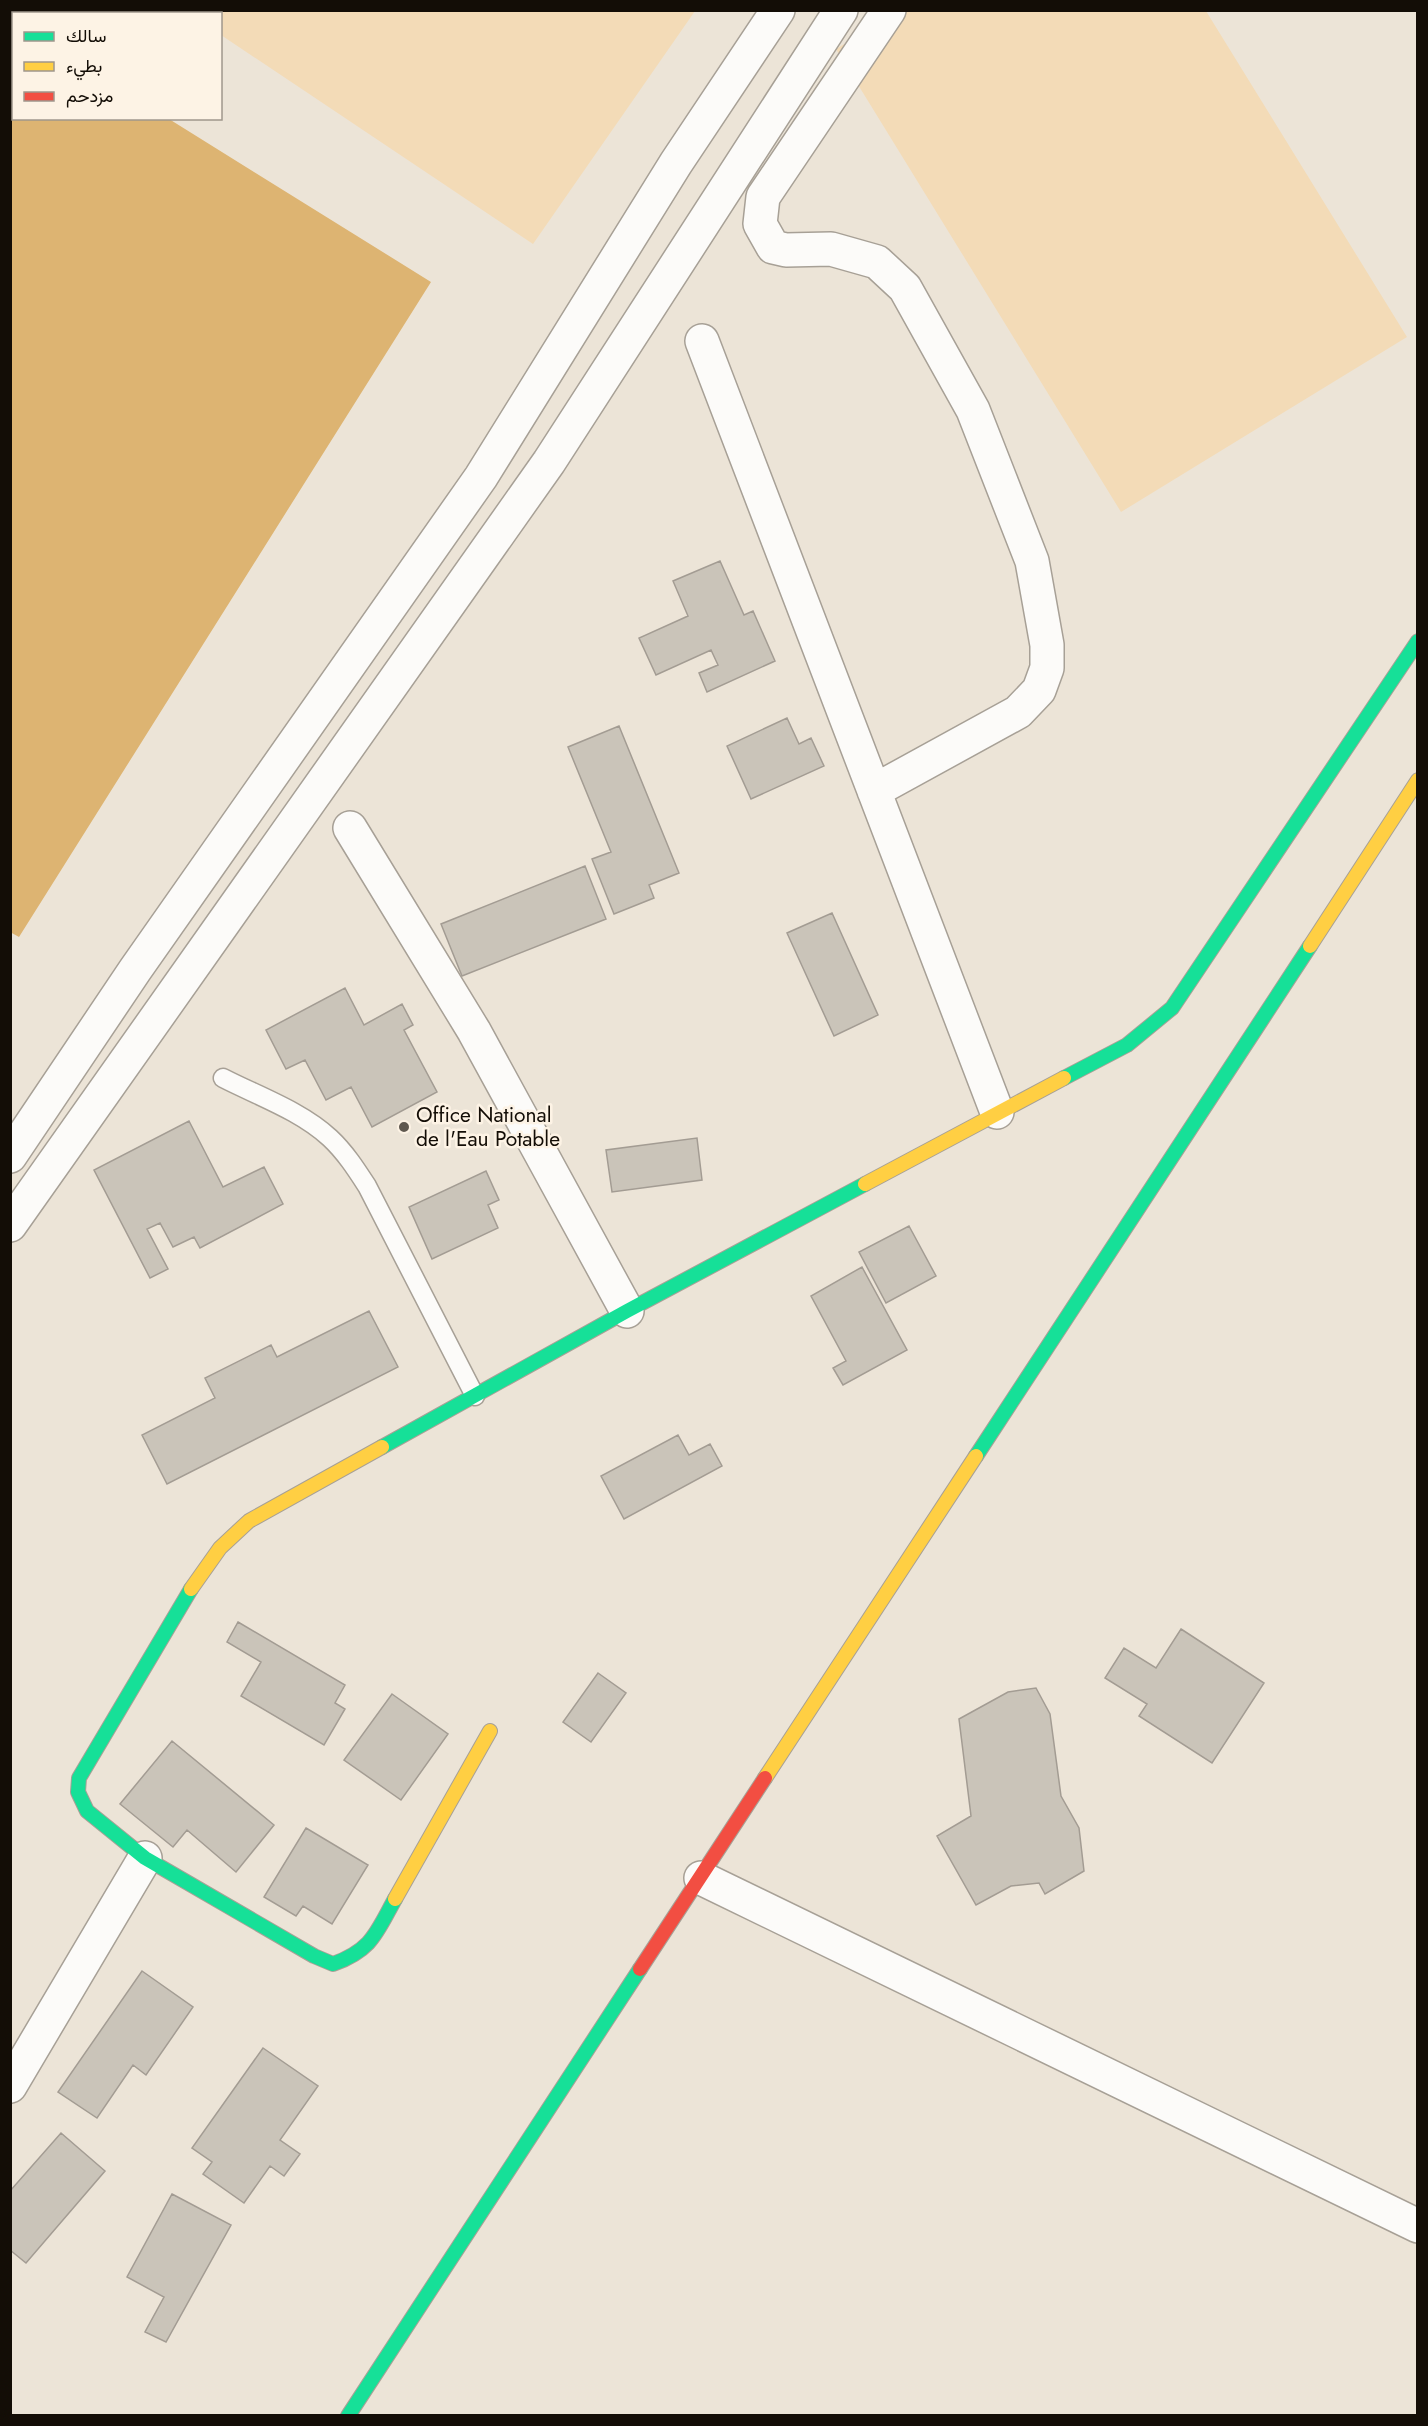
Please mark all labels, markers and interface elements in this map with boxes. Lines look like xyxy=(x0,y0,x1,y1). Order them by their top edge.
legend xyxy=(12,12,222,120)
text: سالك xyxy=(66,23,106,49)
text: بطيء xyxy=(66,53,102,81)
text: مزدحم xyxy=(66,83,113,109)
place label: Office National de l'Eau Potable xyxy=(416,1100,560,1154)
marker: Office National de l'Eau Potable xyxy=(397,1120,411,1134)

